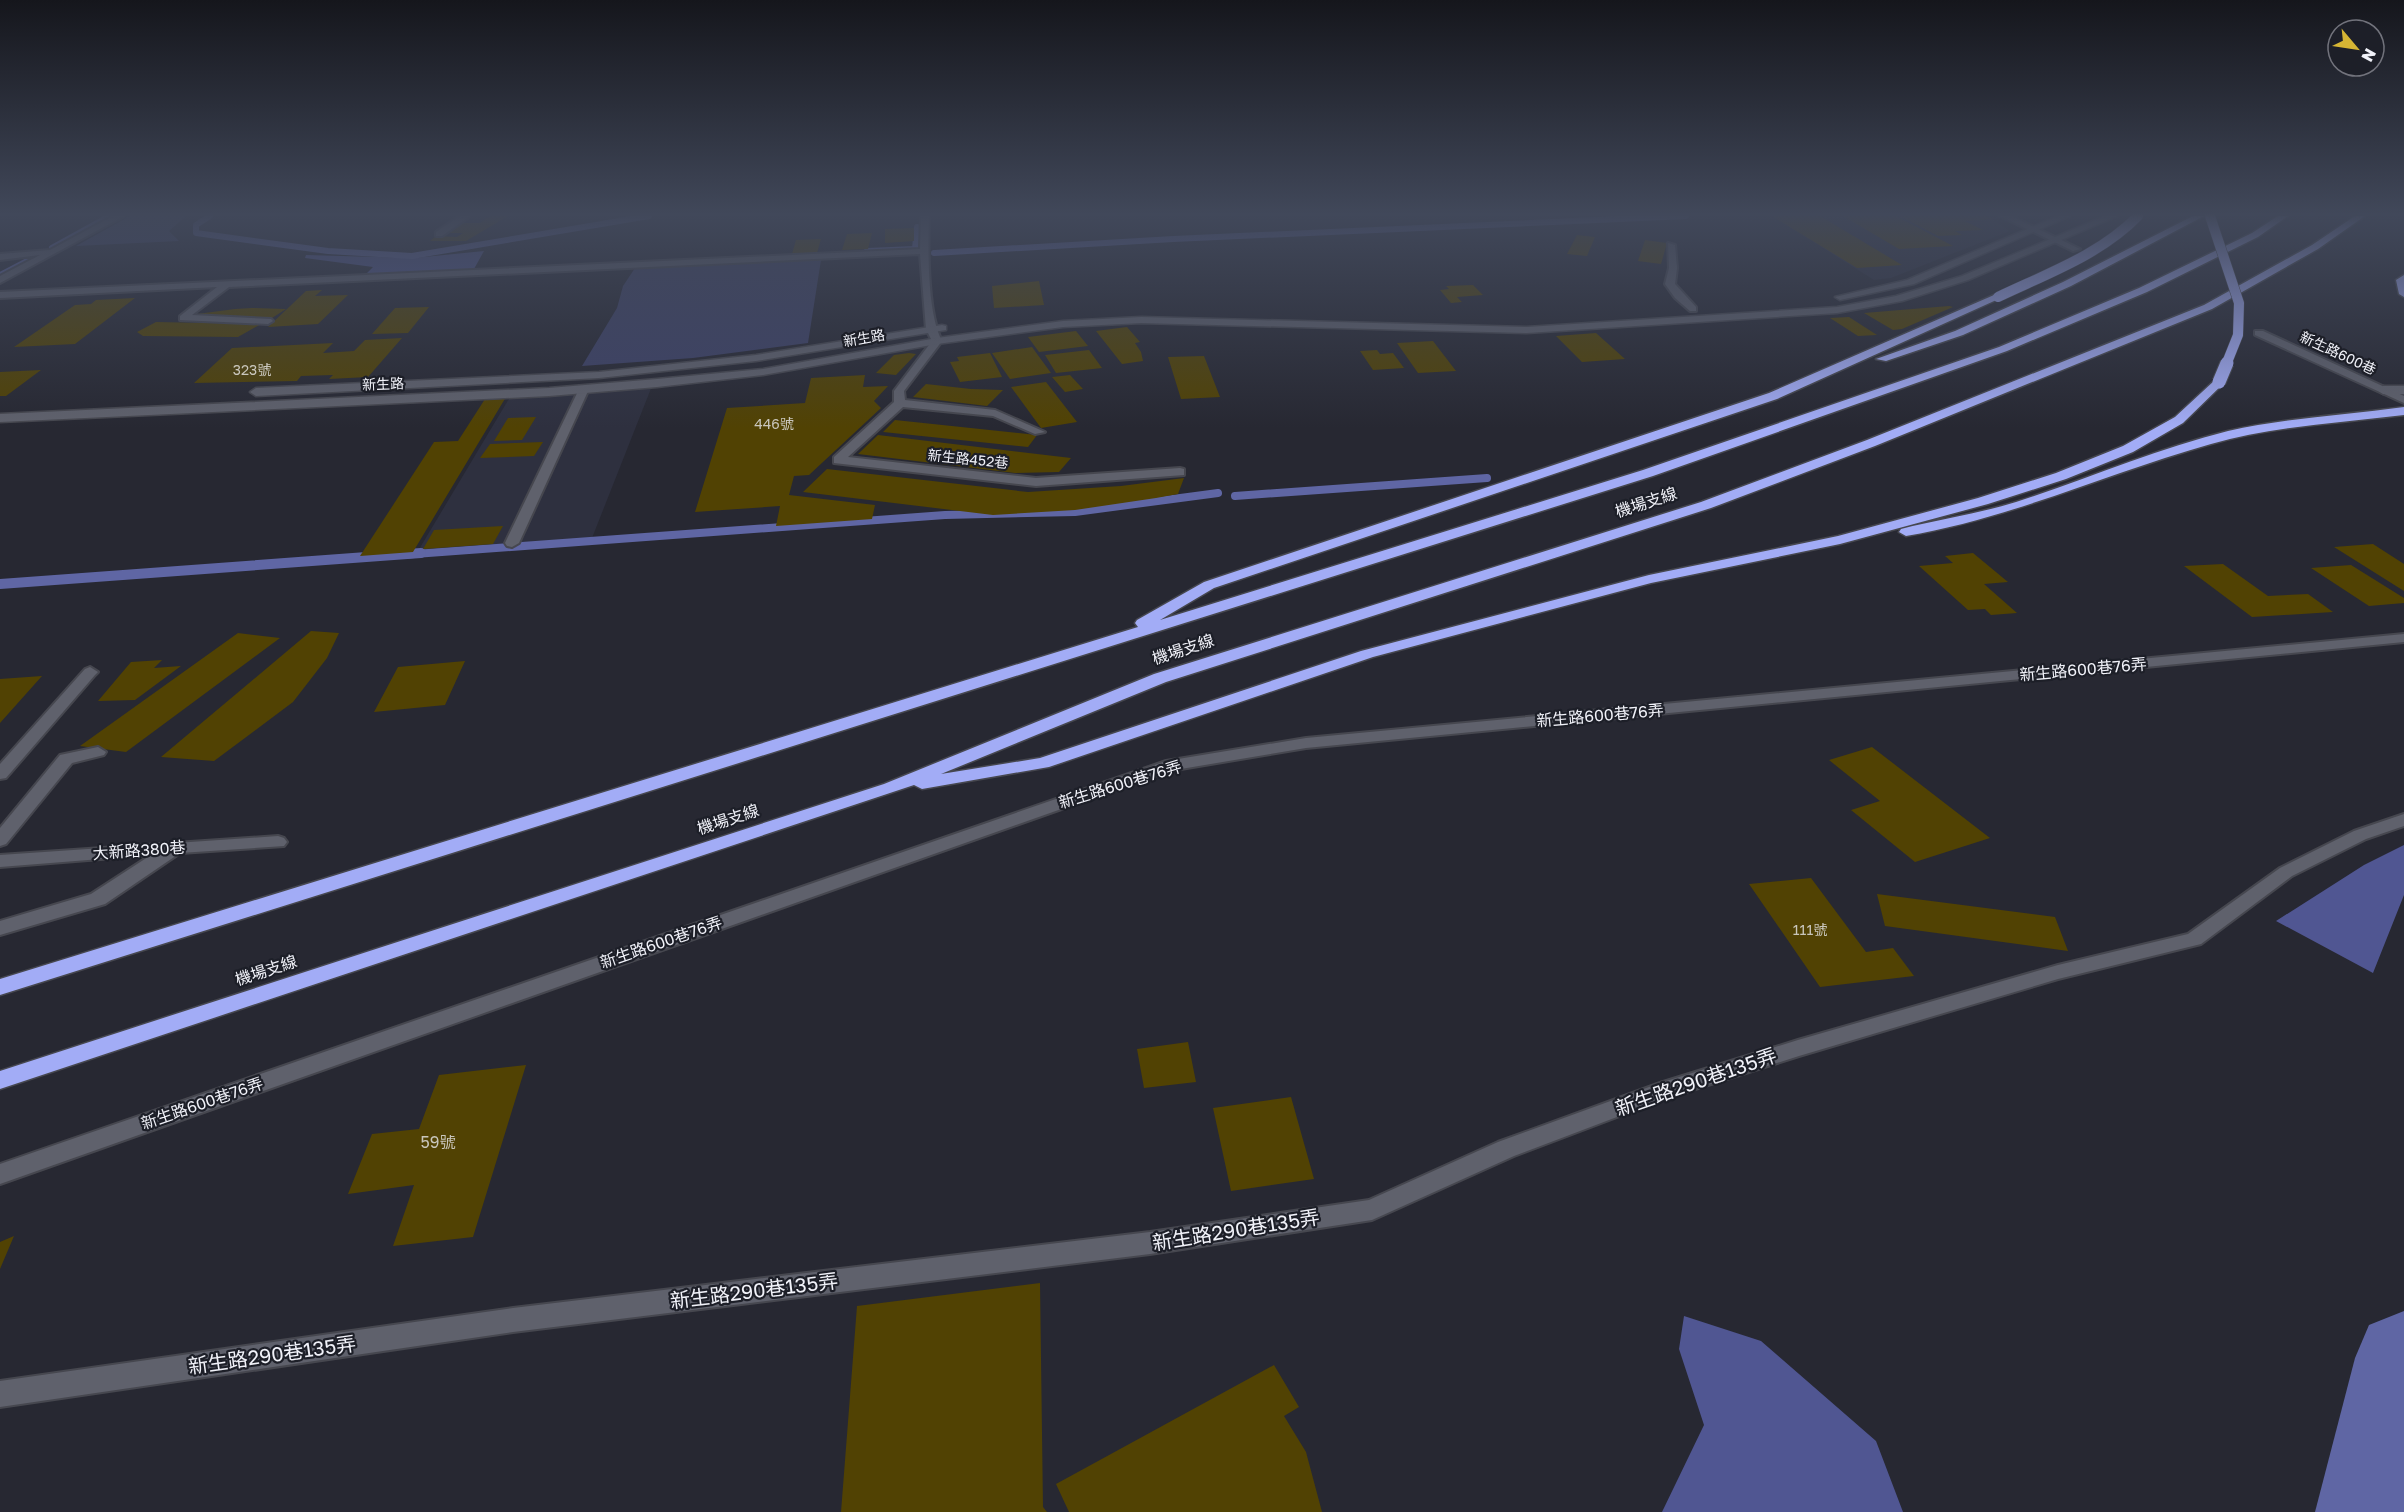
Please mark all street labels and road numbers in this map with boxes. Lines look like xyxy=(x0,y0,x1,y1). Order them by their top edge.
street label: 新生路 xyxy=(842,325,886,350)
street label: 新生路600巷 xyxy=(2298,328,2379,378)
street label: 新生路 xyxy=(362,374,404,393)
street label: 新生路452巷 xyxy=(927,446,1009,471)
street label: 機場支線 xyxy=(1612,483,1680,521)
street label: 機場支線 xyxy=(1149,630,1217,668)
street label: 新生路600巷76弄 xyxy=(2019,653,2147,685)
street label: 新生路600巷76弄 xyxy=(1536,699,1664,731)
street label: 新生路600巷76弄 xyxy=(1056,756,1184,812)
street label: 機場支線 xyxy=(694,800,762,838)
street label: 大新路380巷 xyxy=(92,837,186,863)
street label: 新生路600巷76弄 xyxy=(597,912,725,972)
street label: 機場支線 xyxy=(232,951,300,989)
street label: 新生路290巷135弄 xyxy=(1612,1042,1780,1120)
street label: 新生路600巷76弄 xyxy=(138,1073,266,1133)
street label: 新生路290巷135弄 xyxy=(1150,1204,1321,1254)
street label: 新生路290巷135弄 xyxy=(668,1268,839,1312)
street label: 新生路290巷135弄 xyxy=(186,1330,357,1378)

